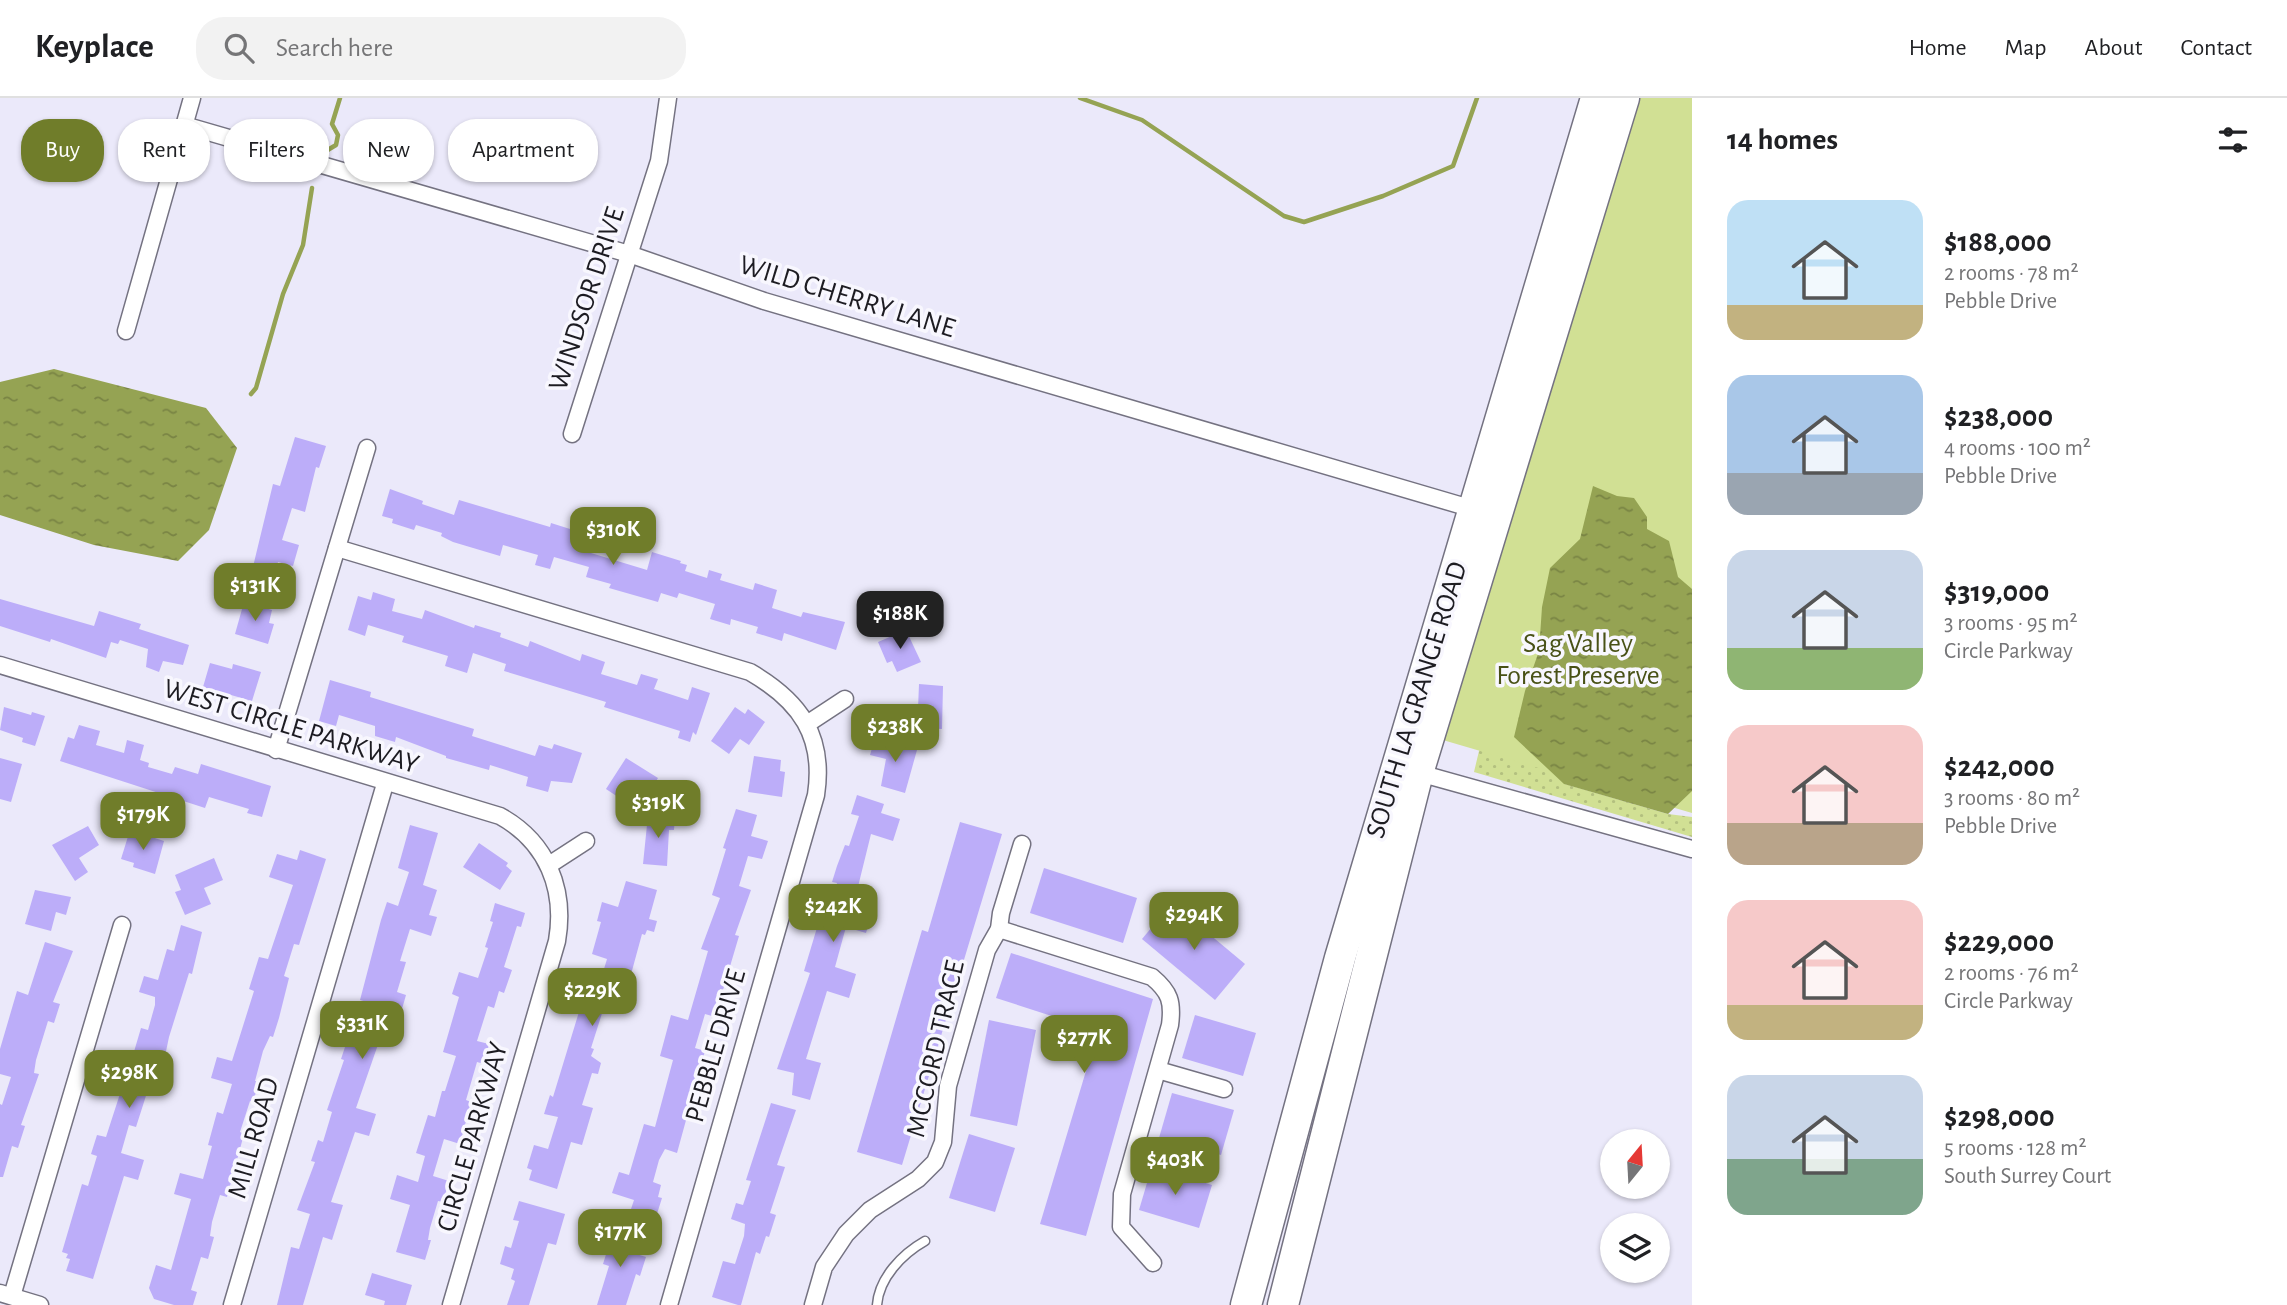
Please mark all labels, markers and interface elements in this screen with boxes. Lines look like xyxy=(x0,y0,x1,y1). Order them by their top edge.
search box xyxy=(196,17,686,80)
icon: search xyxy=(220,29,258,67)
text: Keyplace xyxy=(35,31,154,64)
text: Search here xyxy=(276,35,393,61)
text: Home xyxy=(1909,36,1967,60)
text: Map xyxy=(2005,36,2047,60)
text: About xyxy=(2085,36,2142,60)
text: Contact xyxy=(2180,36,2252,60)
chip: Buy xyxy=(21,119,104,182)
chip: Rent xyxy=(118,119,210,182)
chip: Filters xyxy=(224,119,329,182)
chip: New xyxy=(343,119,434,182)
chip: Apartment xyxy=(448,119,598,182)
icon: filters xyxy=(2214,121,2252,159)
text: 14 homes xyxy=(1727,125,1838,155)
street label: WINDSOR DRIVE xyxy=(544,204,630,394)
text: $188,000 xyxy=(1944,227,2052,257)
icon: home xyxy=(1783,228,1867,312)
street label: WILD CHERRY LANE xyxy=(736,251,958,343)
text: 2 rooms · 78 m² xyxy=(1944,262,2079,285)
text: Pebble Drive xyxy=(1944,290,2057,313)
text: $238,000 xyxy=(1944,402,2053,432)
icon: home xyxy=(1783,403,1867,487)
text: 4 rooms · 100 m² xyxy=(1944,437,2091,460)
text: Pebble Drive xyxy=(1944,465,2057,488)
pin: $310K xyxy=(564,508,662,567)
text: $310K xyxy=(586,518,640,541)
street label: SOUTH LA GRANGE ROAD xyxy=(1362,558,1472,842)
pin: $131K xyxy=(206,564,304,623)
text: $131K xyxy=(230,574,280,597)
text: $319,000 xyxy=(1944,577,2049,607)
icon: home xyxy=(1783,578,1867,662)
pin: $188K xyxy=(851,592,949,651)
text: $188K xyxy=(873,602,927,625)
text: 3 rooms · 95 m² xyxy=(1944,612,2077,635)
park label: Sag Valley Forest Preserve xyxy=(1496,630,1660,690)
text: Circle Parkway xyxy=(1944,640,2073,663)
street label: WEST CIRCLE PARKWAY xyxy=(160,675,422,779)
pin: $238K xyxy=(846,704,944,764)
text: $238K xyxy=(867,715,923,738)
text: $242,000 xyxy=(1944,752,2055,782)
icon: home xyxy=(1783,753,1867,837)
pin: $319K xyxy=(609,780,707,840)
text: 3 rooms · 80 m² xyxy=(1944,787,2080,810)
text: $319K xyxy=(631,791,685,814)
pin: $179K xyxy=(94,792,192,852)
text: $179K xyxy=(116,803,170,826)
text: Pebble Drive xyxy=(1944,815,2057,838)
pin: $242K xyxy=(784,884,882,944)
pin: $294K xyxy=(1145,892,1243,952)
text: $242K xyxy=(804,895,862,918)
text: $294K xyxy=(1165,903,1223,926)
text: $229,000 xyxy=(1944,927,2054,957)
icon: home xyxy=(1783,928,1867,1012)
street label: MCCORD TRACE xyxy=(902,958,970,1140)
text: 2 rooms · 76 m² xyxy=(1944,962,2078,985)
street label: PEBBLE DRIVE xyxy=(681,966,751,1126)
pin: $229K xyxy=(543,968,641,1028)
text: $229K xyxy=(564,979,620,1002)
text: Circle Parkway xyxy=(1944,990,2073,1013)
pin: $331K xyxy=(313,1002,411,1061)
text: $331K xyxy=(336,1012,388,1035)
pin: $277K xyxy=(1035,1016,1133,1075)
text: $277K xyxy=(1057,1026,1111,1049)
street label: CIRCLE PARKWAY xyxy=(433,1039,514,1235)
pin: $298K xyxy=(80,1051,178,1110)
text: $298K xyxy=(100,1061,158,1084)
street label: MILL ROAD xyxy=(223,1074,285,1202)
text: $298,000 xyxy=(1944,1102,2055,1132)
icon: home xyxy=(1783,1103,1867,1187)
north arrow xyxy=(1600,1129,1670,1199)
map controls xyxy=(1600,1129,1670,1283)
text: 5 rooms · 128 m² xyxy=(1944,1137,2086,1160)
pin: $403K xyxy=(1126,1138,1224,1197)
text: $403K xyxy=(1146,1148,1204,1171)
text: South Surrey Court xyxy=(1944,1165,2111,1188)
pin: $177K xyxy=(571,1210,669,1269)
button: layers xyxy=(1600,1213,1670,1283)
text: $177K xyxy=(594,1220,646,1243)

